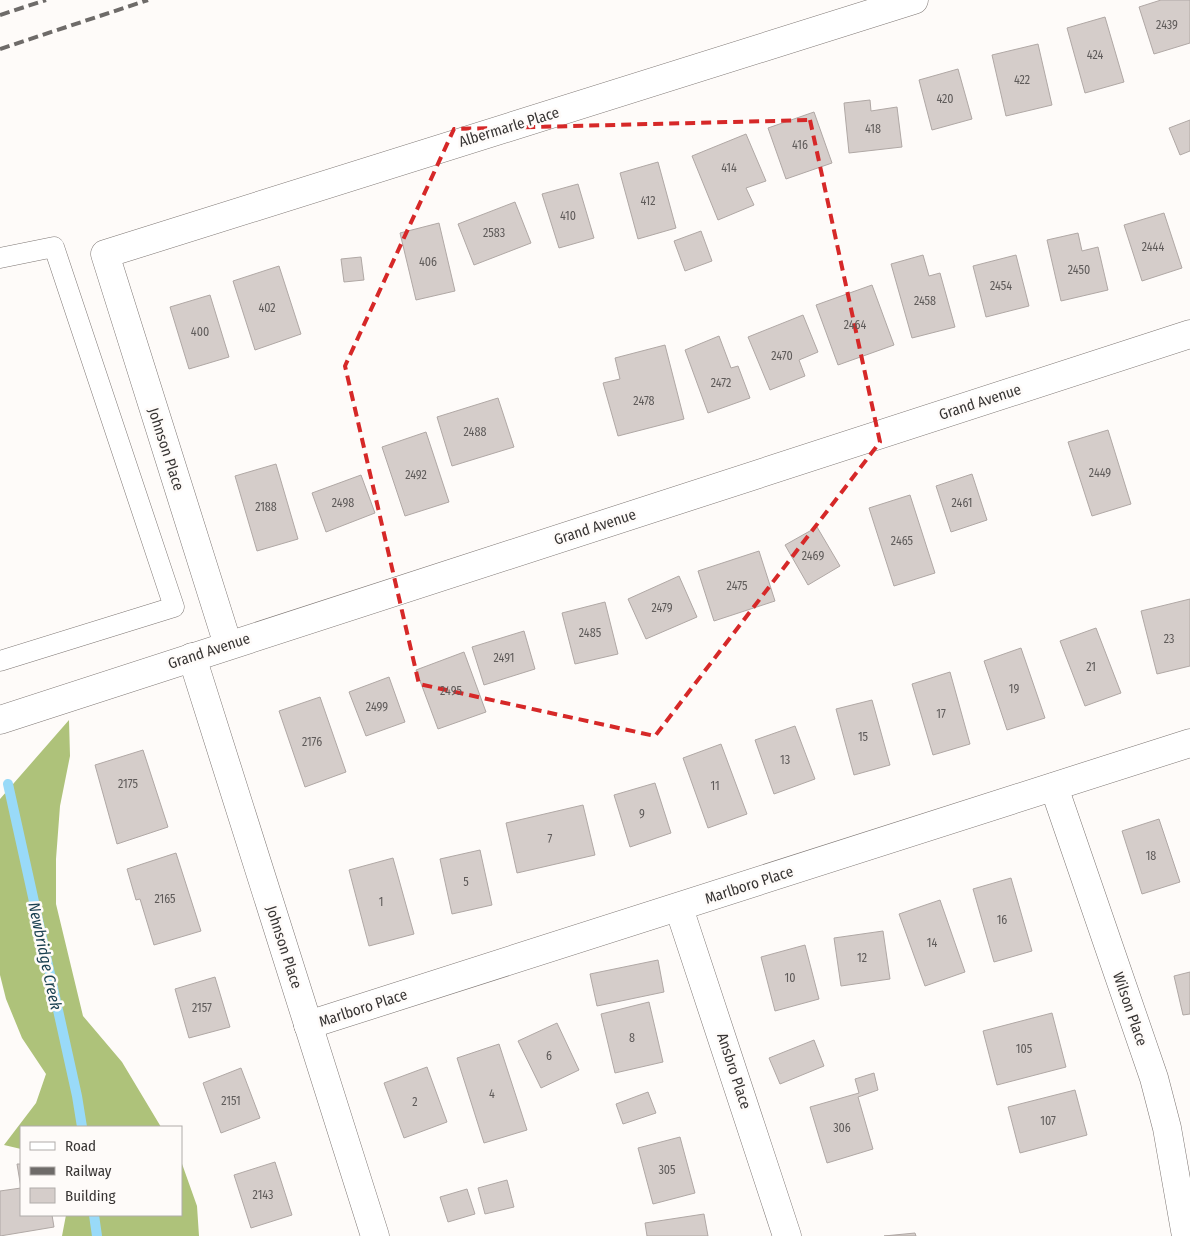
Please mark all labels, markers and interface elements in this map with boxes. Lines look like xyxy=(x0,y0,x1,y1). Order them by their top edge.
house number: 2439 xyxy=(1156,18,1178,32)
house number: 424 xyxy=(1087,48,1103,62)
house number: 422 xyxy=(1014,73,1030,87)
house number: 420 xyxy=(936,92,954,106)
street label: Albermarle Place xyxy=(457,103,561,151)
house number: 418 xyxy=(865,122,881,136)
house number: 416 xyxy=(792,138,808,152)
house number: 414 xyxy=(721,161,737,175)
house number: 412 xyxy=(640,194,656,208)
house number: 410 xyxy=(560,209,576,223)
house number: 2583 xyxy=(483,226,505,240)
house number: 2444 xyxy=(1142,240,1164,254)
house number: 406 xyxy=(419,255,437,269)
house number: 2450 xyxy=(1068,263,1090,277)
house number: 2454 xyxy=(990,279,1012,293)
house number: 2458 xyxy=(914,294,936,308)
house number: 402 xyxy=(258,301,276,315)
house number: 2464 xyxy=(844,318,866,332)
house number: 400 xyxy=(191,325,209,339)
house number: 2470 xyxy=(771,349,793,363)
house number: 2472 xyxy=(711,376,731,390)
street label: Grand Avenue xyxy=(937,380,1023,424)
house number: 2478 xyxy=(633,394,655,408)
street label: Johnson Place xyxy=(144,405,188,493)
house number: 2488 xyxy=(464,425,486,439)
house number: 2449 xyxy=(1089,466,1111,480)
house number: 2492 xyxy=(405,468,427,482)
house number: 2498 xyxy=(332,496,354,510)
house number: 2461 xyxy=(952,496,972,510)
house number: 2188 xyxy=(255,500,277,514)
street label: Grand Avenue xyxy=(552,505,638,549)
house number: 2465 xyxy=(891,534,914,548)
house number: 2469 xyxy=(802,549,824,563)
house number: 2475 xyxy=(727,579,748,593)
house number: 2479 xyxy=(651,601,673,615)
house number: 2485 xyxy=(579,626,602,640)
street label: Grand Avenue xyxy=(166,629,252,673)
house number: 23 xyxy=(1164,632,1174,646)
house number: 2491 xyxy=(494,651,514,665)
house number: 21 xyxy=(1086,660,1096,674)
house number: 19 xyxy=(1009,682,1019,696)
house number: 2495 xyxy=(440,684,462,698)
house number: 2499 xyxy=(366,700,388,714)
house number: 17 xyxy=(936,707,946,721)
house number: 15 xyxy=(858,730,869,744)
house number: 2176 xyxy=(302,735,322,749)
house number: 13 xyxy=(780,753,790,767)
house number: 2175 xyxy=(118,777,138,791)
house number: 11 xyxy=(710,779,720,793)
house number: 9 xyxy=(639,807,645,821)
house number: 7 xyxy=(548,832,553,846)
house number: 18 xyxy=(1146,849,1156,863)
street label: Marlboro Place xyxy=(703,862,795,908)
house number: 5 xyxy=(463,875,469,889)
house number: 2165 xyxy=(154,892,176,906)
house number: 1 xyxy=(379,895,383,909)
water label: Newbridge Creek xyxy=(24,900,66,1012)
street label: Johnson Place xyxy=(262,903,306,991)
house number: 16 xyxy=(997,913,1007,927)
house number: 14 xyxy=(927,936,937,950)
house number: 12 xyxy=(857,951,867,965)
street label: Wilson Place xyxy=(1109,970,1151,1048)
house number: 10 xyxy=(785,971,795,985)
street label: Marlboro Place xyxy=(317,985,409,1031)
house number: 2157 xyxy=(192,1001,212,1015)
house number: 8 xyxy=(629,1031,635,1045)
street label: Ansbro Place xyxy=(713,1031,755,1111)
house number: 105 xyxy=(1016,1042,1033,1056)
house number: 6 xyxy=(546,1049,552,1063)
house number: 4 xyxy=(489,1087,495,1101)
house number: 2151 xyxy=(221,1094,241,1108)
house number: 2 xyxy=(412,1095,418,1109)
house number: 107 xyxy=(1040,1114,1056,1128)
house number: 306 xyxy=(833,1121,851,1135)
legend xyxy=(20,1126,182,1216)
text: Road xyxy=(65,1137,96,1155)
text: Railway xyxy=(65,1162,112,1180)
house number: 305 xyxy=(658,1163,676,1177)
text: Building xyxy=(65,1187,116,1205)
house number: 2143 xyxy=(253,1188,273,1202)

